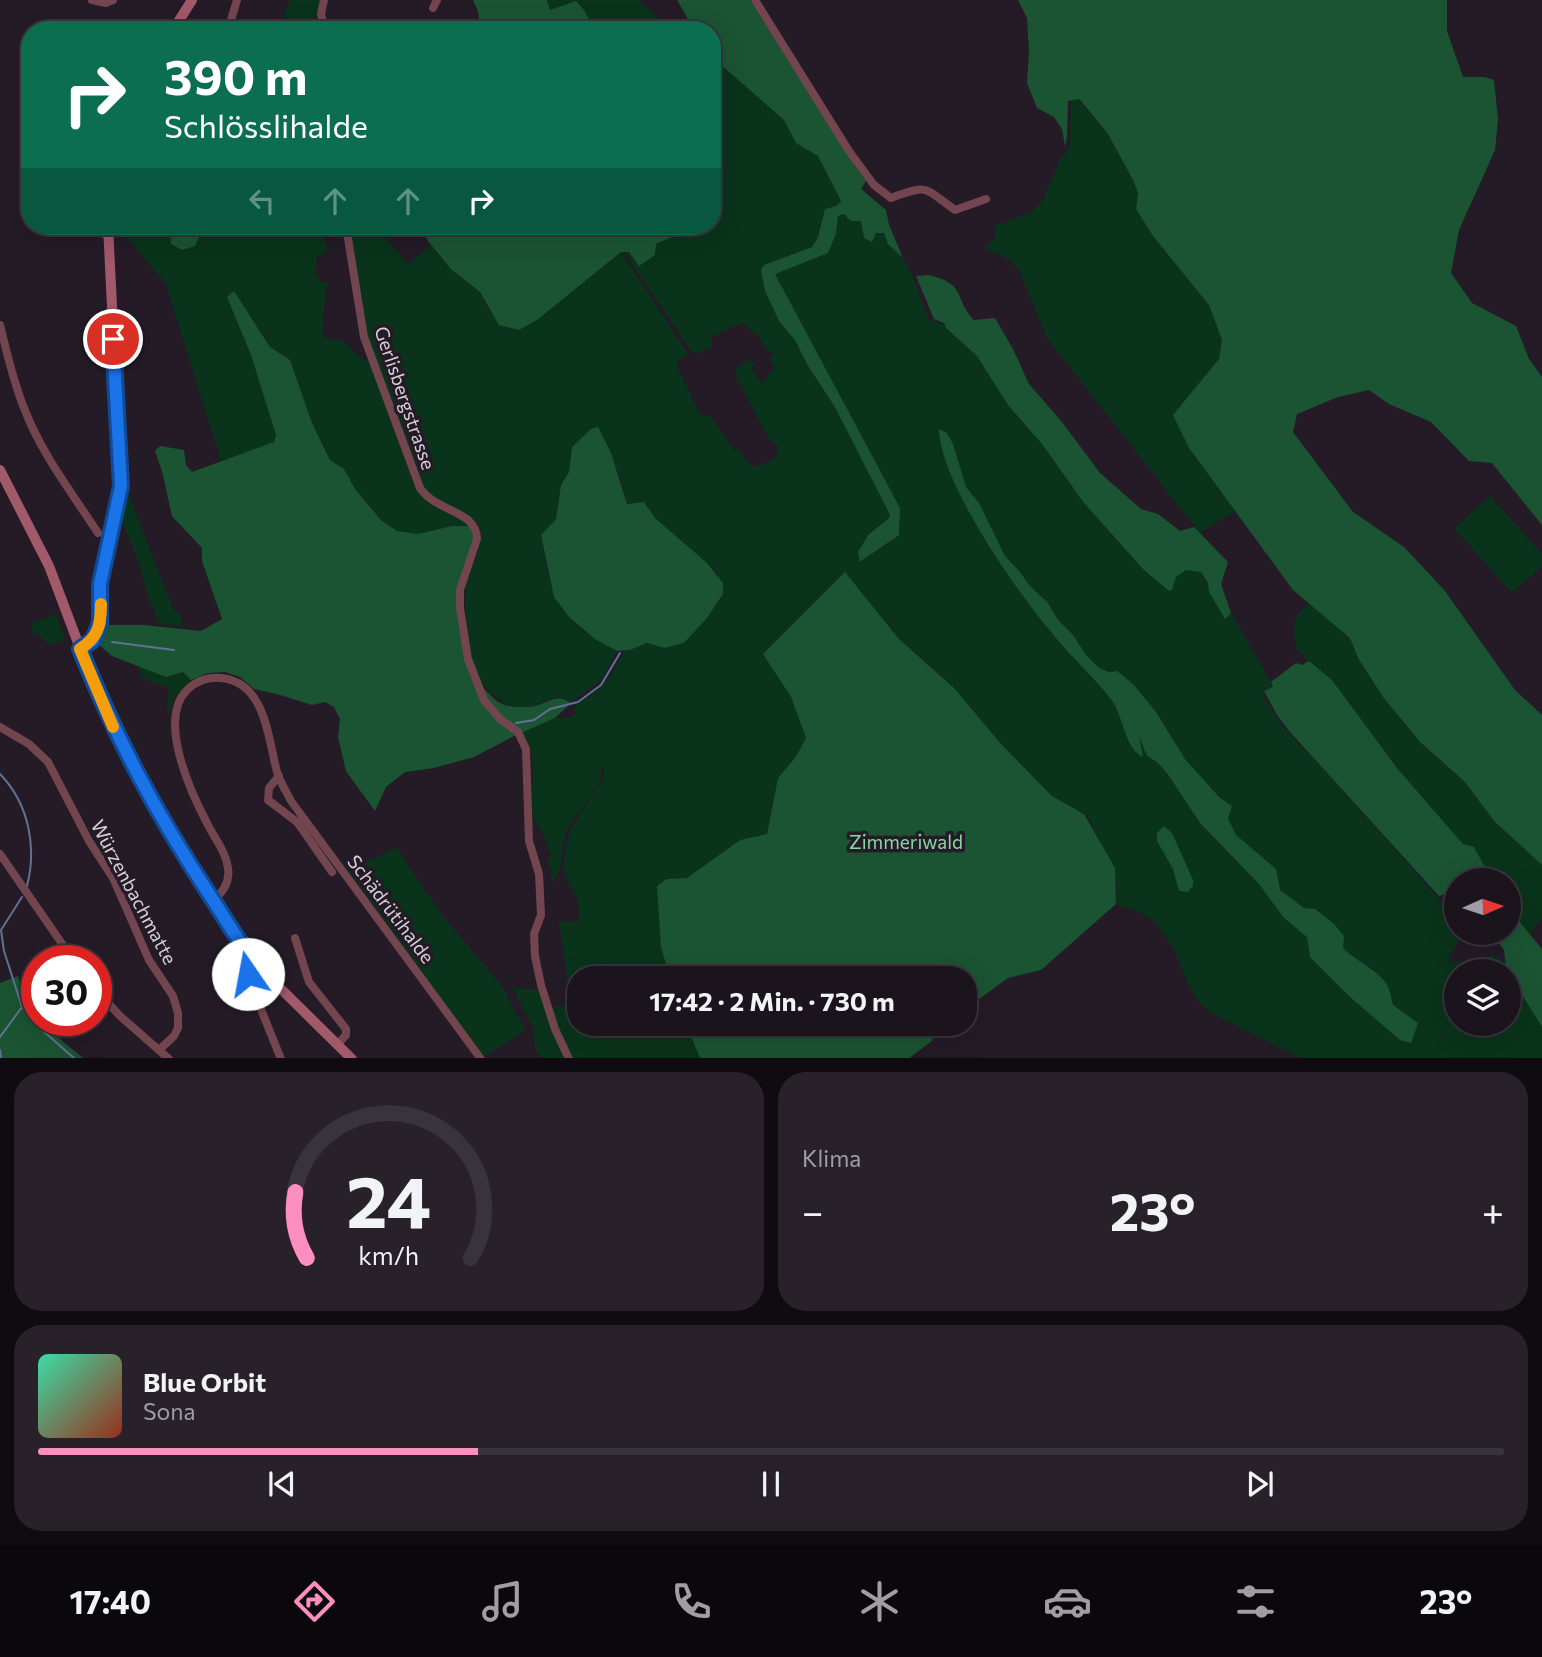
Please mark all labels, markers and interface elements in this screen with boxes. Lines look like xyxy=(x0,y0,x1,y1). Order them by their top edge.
text: 390 m xyxy=(164,45,307,105)
icon: right xyxy=(49,49,140,140)
text: Schlösslihalde xyxy=(164,105,368,145)
icon: left xyxy=(243,182,281,220)
icon: ahead xyxy=(316,182,354,220)
icon: ahead xyxy=(389,182,427,220)
icon: right xyxy=(462,182,500,220)
pin xyxy=(83,309,143,369)
icon: arrive xyxy=(94,320,132,358)
street label: Gerlisbergstrasse xyxy=(370,323,441,473)
street label: Würzenbachmatte xyxy=(87,816,182,968)
park label: Zimmeriwald xyxy=(849,830,963,853)
street label: Schädrütihalde xyxy=(343,850,440,967)
north arrow xyxy=(1444,868,1521,945)
map controls xyxy=(1444,868,1521,1036)
position arrow xyxy=(211,937,285,1011)
speed limit sign: 30 xyxy=(21,945,112,1036)
button: layers xyxy=(1444,959,1521,1036)
text: 17:42 · 2 Min. · 730 m xyxy=(649,985,895,1016)
text: Klima xyxy=(802,1144,861,1172)
text: 24 xyxy=(346,1154,432,1243)
text: 23° xyxy=(1110,1178,1196,1242)
text: − xyxy=(802,1187,824,1234)
text: + xyxy=(1482,1187,1504,1234)
text: km/h xyxy=(359,1239,419,1269)
text: Blue Orbit xyxy=(143,1366,266,1397)
text: Sona xyxy=(143,1397,195,1425)
icon: previous xyxy=(263,1465,301,1503)
icon: pause xyxy=(752,1465,790,1503)
icon: next xyxy=(1241,1465,1279,1503)
icon: directions xyxy=(290,1577,339,1626)
icon: music xyxy=(478,1577,527,1626)
icon: phone xyxy=(667,1577,716,1626)
icon: climate xyxy=(855,1577,904,1626)
icon: car xyxy=(1043,1577,1092,1626)
icon: filters xyxy=(1231,1577,1280,1626)
text: 17:40 xyxy=(70,1581,151,1621)
text: 23° xyxy=(1419,1581,1472,1621)

